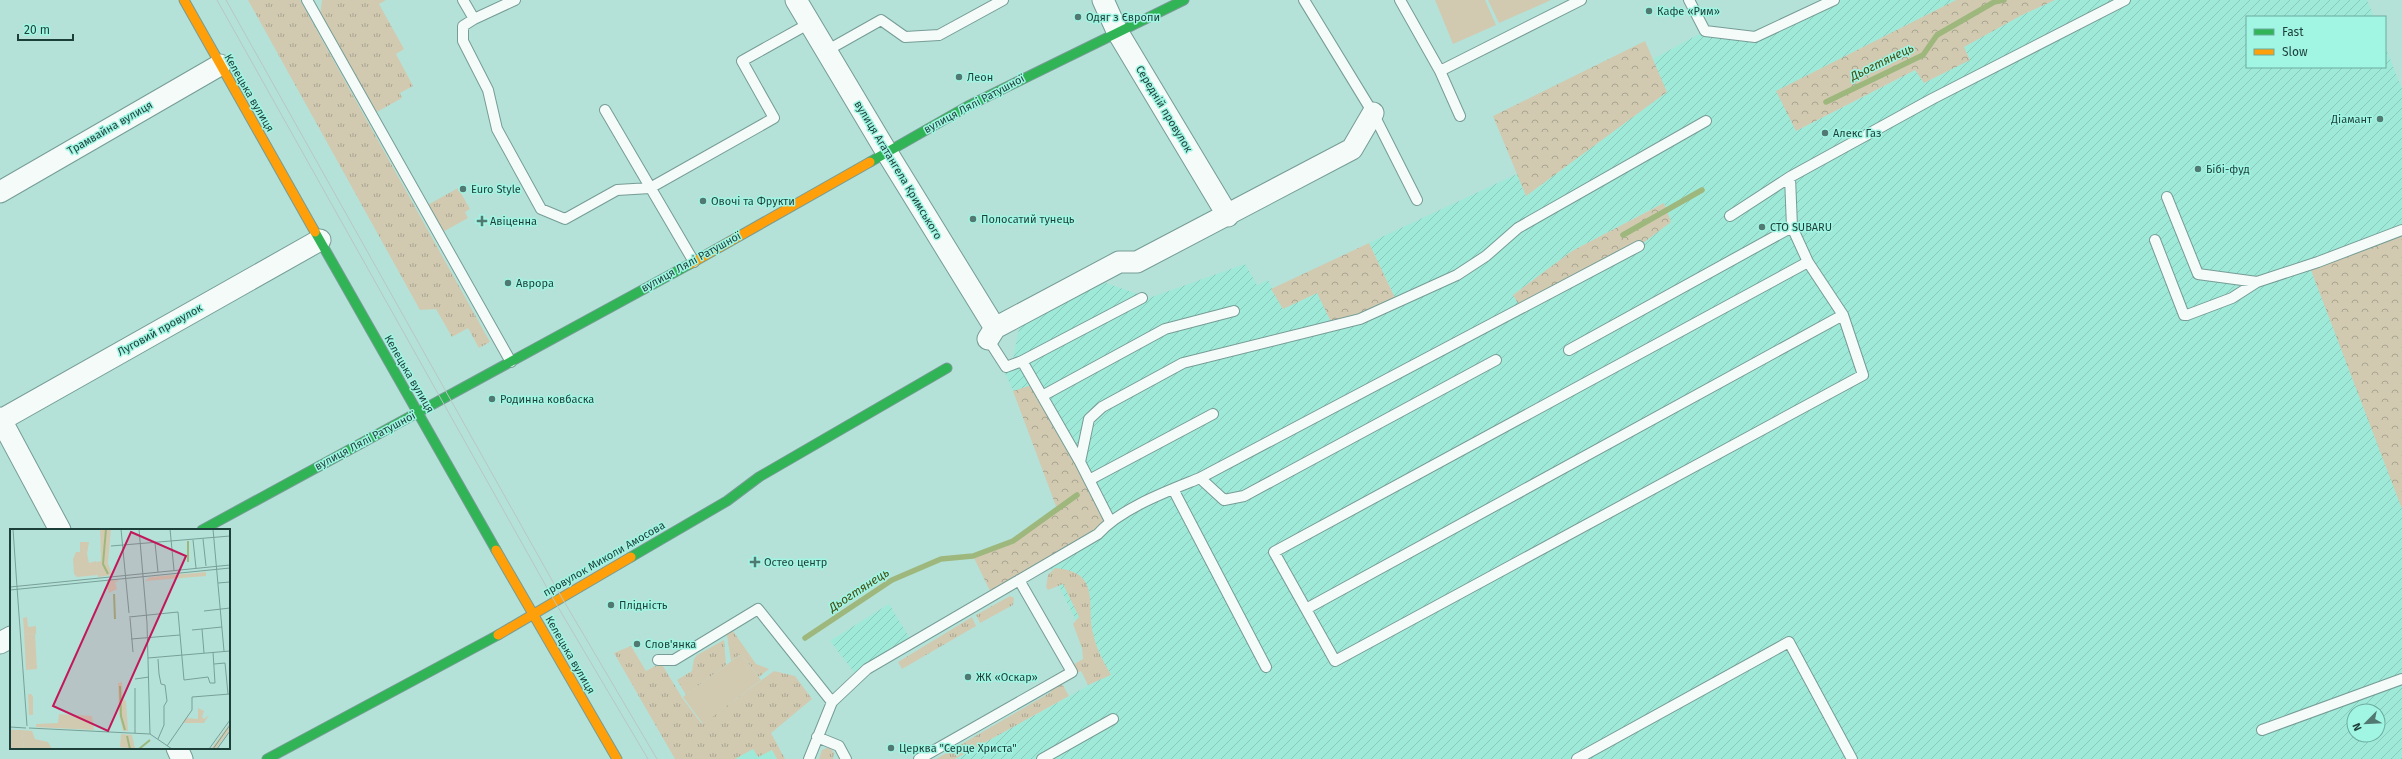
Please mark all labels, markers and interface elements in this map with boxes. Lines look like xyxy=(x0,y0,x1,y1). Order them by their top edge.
place label: Кафе «Рим» xyxy=(1657,5,1720,18)
marker: Кафе «Рим» xyxy=(1644,6,1654,16)
place label: Одяг з Європи xyxy=(1086,11,1160,24)
marker: Одяг з Європи xyxy=(1073,12,1083,22)
scale bar xyxy=(18,16,73,42)
legend xyxy=(2246,16,2386,68)
text: 20 m xyxy=(24,23,50,37)
text: Fast xyxy=(2282,25,2304,39)
water label: Дьогтянець xyxy=(1847,41,1916,84)
text: Slow xyxy=(2282,45,2308,59)
street label: Келецька вулиця xyxy=(221,52,277,134)
street label: Середній провулок xyxy=(1133,63,1195,155)
place label: Леон xyxy=(967,71,993,84)
street label: вулиця Лялі Ратушної xyxy=(921,72,1027,136)
marker: Леон xyxy=(954,72,964,82)
street label: Трамвайна вулиця xyxy=(65,98,155,158)
street label: вулиця Агатангела Кримського xyxy=(851,98,945,242)
place label: Діамант xyxy=(2330,113,2372,126)
marker: Діамант xyxy=(2375,114,2385,124)
place label: Алекс Газ xyxy=(1833,127,1881,140)
marker: Алекс Газ xyxy=(1820,128,1830,138)
place label: Бібі-фуд xyxy=(2206,163,2250,176)
marker: Бібі-фуд xyxy=(2193,164,2203,174)
place label: Euro Style xyxy=(471,183,521,196)
marker: Euro Style xyxy=(458,184,468,194)
place label: Овочі та Фрукти xyxy=(711,195,795,208)
marker: Овочі та Фрукти xyxy=(698,196,708,206)
place label: Полосатий тунець xyxy=(981,213,1075,226)
marker: Полосатий тунець xyxy=(968,214,978,224)
place label: Авіценна xyxy=(490,215,537,228)
marker: Авіценна xyxy=(477,216,487,226)
place label: СТО SUBARU xyxy=(1770,221,1832,234)
marker: СТО SUBARU xyxy=(1757,222,1767,232)
street label: вулиця Лялі Ратушної xyxy=(639,229,744,295)
place label: Аврора xyxy=(516,277,554,290)
marker: Аврора xyxy=(503,278,513,288)
street label: Луговий провулок xyxy=(115,301,205,359)
street label: Келецька вулиця xyxy=(381,333,437,415)
place label: Родинна ковбаска xyxy=(500,393,594,406)
marker: Родинна ковбаска xyxy=(487,394,497,404)
street label: вулиця Лялі Ратушної xyxy=(312,409,418,473)
street label: провулок Миколи Амосова xyxy=(541,519,667,599)
inset map xyxy=(10,529,230,749)
marker: Остео центр xyxy=(749,556,761,568)
place label: Остео центр xyxy=(764,556,827,569)
water label: Дьогтянець xyxy=(825,565,892,615)
place label: Плідність xyxy=(619,599,668,612)
marker: Плідність xyxy=(606,600,616,610)
street label: Келецька вулиця xyxy=(542,614,598,696)
place label: Слов'янка xyxy=(645,638,696,651)
marker: Слов'янка xyxy=(632,639,642,649)
place label: ЖК «Оскар» xyxy=(976,671,1038,684)
marker: ЖК «Оскар» xyxy=(963,672,973,682)
north arrow xyxy=(2346,703,2386,743)
text: N xyxy=(2350,721,2365,733)
place label: Церква "Серце Христа" xyxy=(899,742,1017,755)
marker: Церква "Серце Христа" xyxy=(886,743,896,753)

